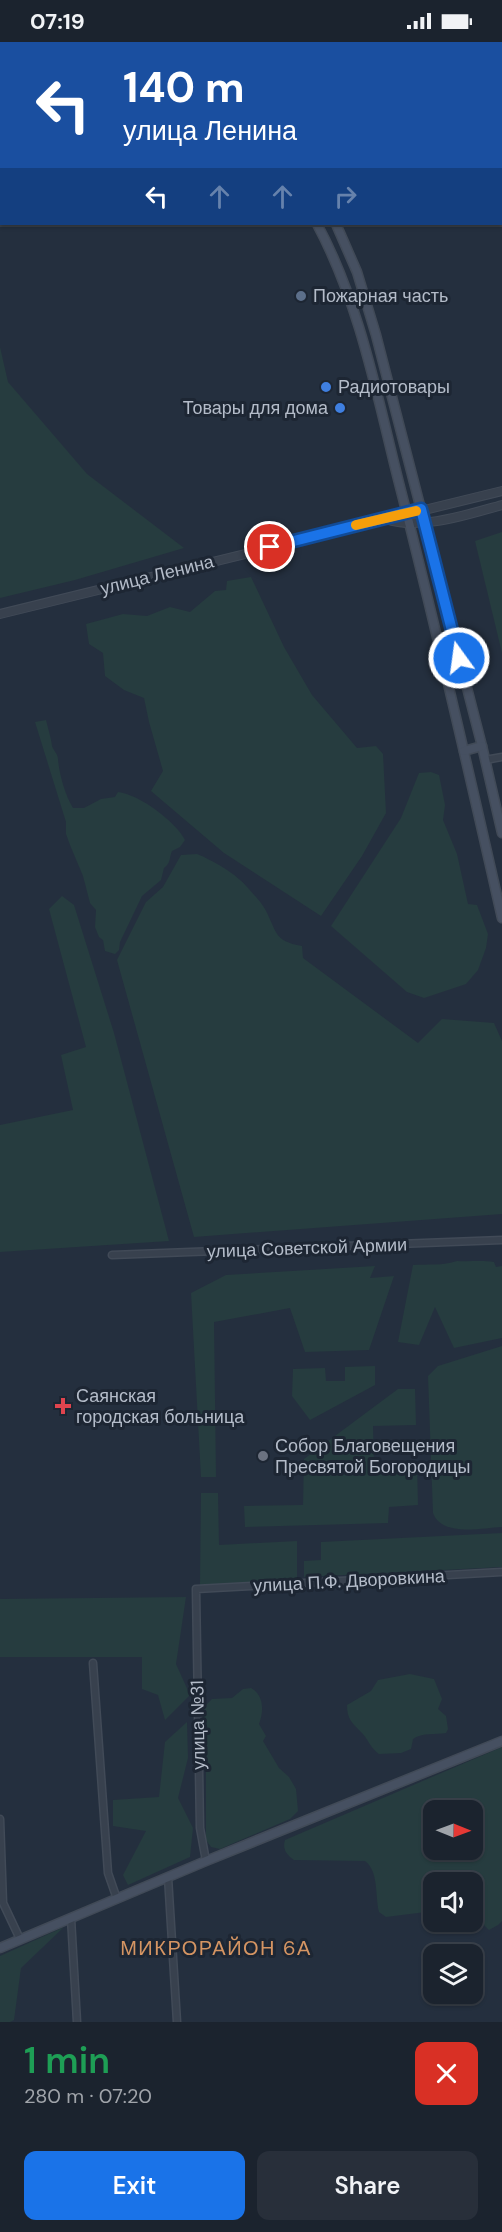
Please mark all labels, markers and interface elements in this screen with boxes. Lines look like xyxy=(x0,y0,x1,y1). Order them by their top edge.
text: 07:19 xyxy=(30,7,85,36)
text: 140 m xyxy=(123,60,245,115)
icon: left xyxy=(24,66,102,144)
text: улица Ленина xyxy=(123,113,297,148)
icon: left xyxy=(140,180,173,213)
icon: ahead xyxy=(203,180,236,213)
icon: ahead xyxy=(266,180,299,213)
icon: right xyxy=(329,180,362,213)
place label: Пожарная часть xyxy=(313,284,448,308)
marker: Пожарная часть xyxy=(294,289,308,303)
place label: Радиотовары xyxy=(338,375,450,399)
marker: Радиотовары xyxy=(319,380,333,394)
place label: Товары для дома xyxy=(183,396,329,420)
marker: Товары для дома xyxy=(333,401,347,415)
pin xyxy=(244,521,295,572)
icon: arrive xyxy=(253,530,286,563)
street label: улица Ленина xyxy=(98,549,217,601)
position arrow xyxy=(427,626,491,690)
street label: улица Советской Армии xyxy=(206,1233,408,1263)
place label: Саянская городская больница xyxy=(76,1384,245,1429)
marker: Саянская городская больница xyxy=(54,1397,72,1415)
place label: Собор Благовещения Пресвятой Богородицы xyxy=(275,1434,470,1479)
marker: Собор Благовещения Пресвятой Богородицы xyxy=(256,1449,270,1463)
street label: улица П.Ф. Дворовкина xyxy=(253,1564,446,1598)
street label: улица №31 xyxy=(185,1680,211,1770)
north arrow xyxy=(423,1800,483,1860)
map controls xyxy=(423,1800,483,2004)
button: sound xyxy=(423,1872,483,1932)
district label: МИКРОРАЙОН 6А xyxy=(120,1935,312,1961)
button: layers xyxy=(423,1944,483,2004)
text: 1 min xyxy=(24,2037,110,2084)
button: close xyxy=(415,2042,478,2105)
text: 280 m · 07:20 xyxy=(24,2083,152,2109)
button: Exit xyxy=(24,2151,245,2220)
button: Share xyxy=(257,2151,478,2220)

